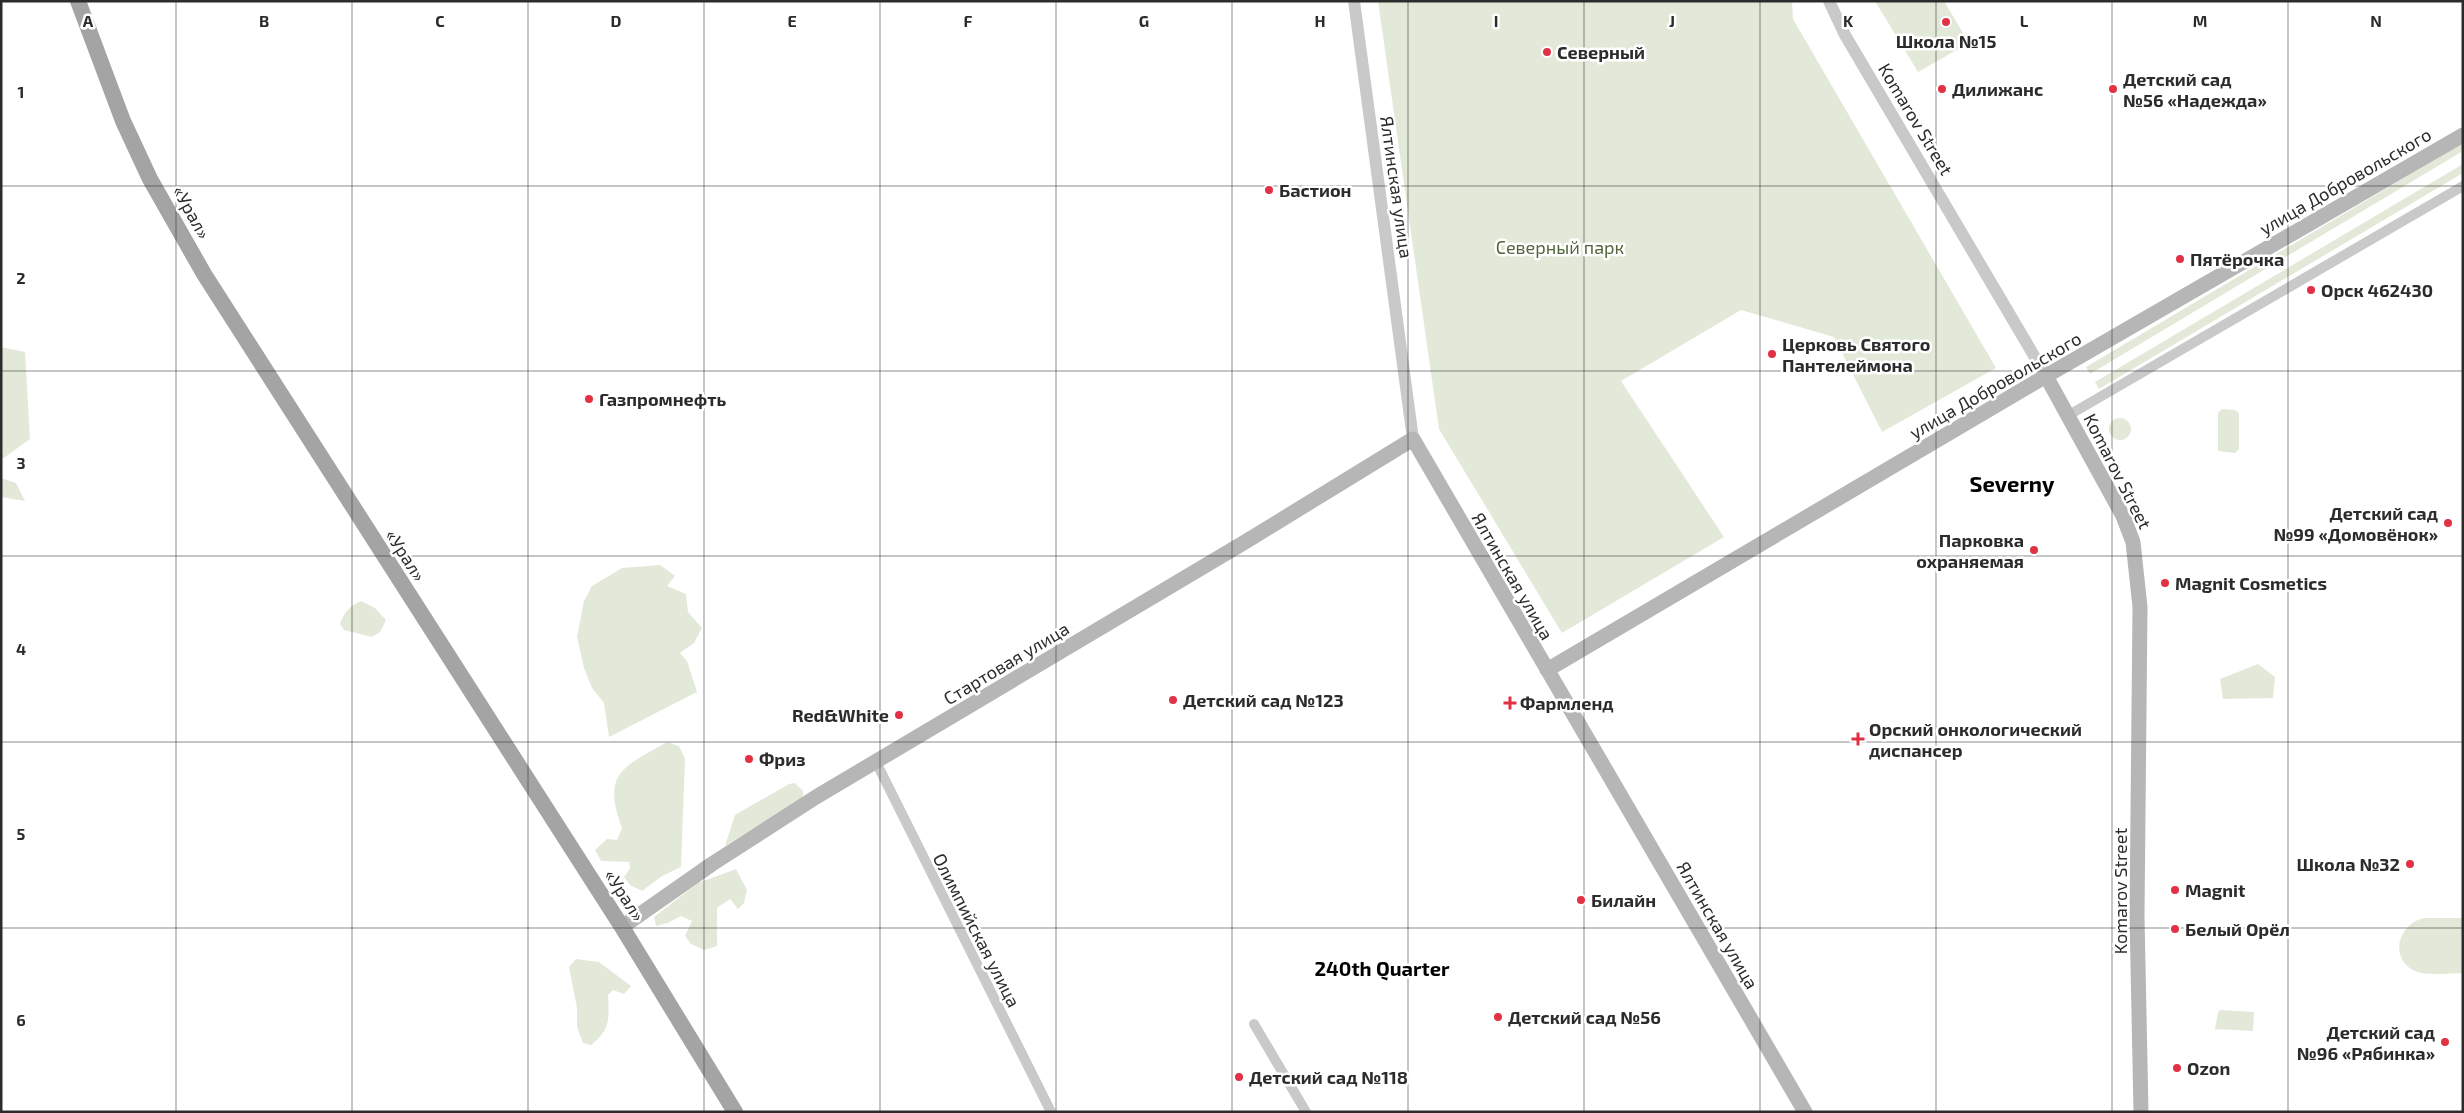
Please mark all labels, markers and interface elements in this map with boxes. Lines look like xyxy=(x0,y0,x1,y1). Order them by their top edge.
text: A xyxy=(83,11,94,30)
text: B xyxy=(259,11,269,30)
text: C xyxy=(435,11,445,30)
text: D xyxy=(611,11,622,30)
text: E xyxy=(787,11,797,30)
text: F xyxy=(964,11,973,30)
text: G xyxy=(1139,11,1149,30)
text: H xyxy=(1314,11,1326,30)
text: I xyxy=(1494,11,1498,30)
text: J xyxy=(1669,11,1675,30)
text: K xyxy=(1843,11,1854,30)
text: L xyxy=(2020,11,2029,30)
text: M xyxy=(2193,11,2207,30)
text: N xyxy=(2370,11,2382,30)
marker: Школа №15 xyxy=(1940,16,1952,28)
place label: Школа №15 xyxy=(1896,30,1996,52)
place label: Северный xyxy=(1557,41,1645,63)
marker: Северный xyxy=(1541,46,1553,58)
street label: Komarov Street xyxy=(1874,59,1958,179)
place label: Детский сад №56 «Надежда» xyxy=(2123,68,2267,111)
place label: Дилижанс xyxy=(1952,78,2043,100)
text: 1 xyxy=(18,82,24,101)
marker: Дилижанс xyxy=(1936,83,1948,95)
marker: Детский сад №56 «Надежда» xyxy=(2107,83,2119,95)
street label: Ялтинская улица xyxy=(1376,114,1418,260)
street label: улица Добровольского xyxy=(2255,123,2435,239)
place label: Бастион xyxy=(1279,179,1352,201)
street label: «Урал» xyxy=(168,181,216,243)
marker: Бастион xyxy=(1263,184,1275,196)
park label: Северный парк xyxy=(1496,236,1625,258)
place label: Пятёрочка xyxy=(2190,248,2284,270)
marker: Пятёрочка xyxy=(2174,253,2186,265)
text: 2 xyxy=(16,268,26,287)
place label: Орск 462430 xyxy=(2321,279,2433,301)
marker: Орск 462430 xyxy=(2305,284,2317,296)
street label: улица Добровольского xyxy=(1905,327,2085,443)
place label: Церковь Святого Пантелеймона xyxy=(1782,333,1930,376)
marker: Церковь Святого Пантелеймона xyxy=(1766,348,1778,360)
place label: Газпромнефть xyxy=(599,388,726,410)
marker: Газпромнефть xyxy=(583,393,595,405)
street label: Komarov Street xyxy=(2079,410,2157,532)
text: 3 xyxy=(16,453,26,472)
district label: Severny xyxy=(1970,470,2055,497)
place label: Детский сад №99 «Домовёнок» xyxy=(2273,502,2438,545)
street label: Ялтинская улица xyxy=(1468,508,1558,644)
marker: Детский сад №99 «Домовёнок» xyxy=(2442,517,2454,529)
street label: «Урал» xyxy=(381,525,431,585)
place label: Парковка охраняемая xyxy=(1916,529,2024,572)
marker: Парковка охраняемая xyxy=(2028,544,2040,556)
place label: Magnit Cosmetics xyxy=(2175,572,2327,594)
marker: Magnit Cosmetics xyxy=(2159,577,2171,589)
street label: Стартовая улица xyxy=(939,617,1073,709)
text: 4 xyxy=(16,639,26,658)
place label: Детский сад №123 xyxy=(1183,689,1344,711)
place label: Фармленд xyxy=(1520,692,1614,714)
marker: Детский сад №123 xyxy=(1167,694,1179,706)
marker: Фармленд xyxy=(1504,697,1516,709)
place label: Red&White xyxy=(792,704,889,726)
marker: Red&White xyxy=(893,709,905,721)
place label: Орский онкологический диспансер xyxy=(1869,718,2082,761)
marker: Орский онкологический диспансер xyxy=(1851,732,1865,746)
place label: Фриз xyxy=(759,748,805,770)
marker: Фриз xyxy=(743,753,755,765)
text: 5 xyxy=(17,824,26,843)
street label: Komarov Street xyxy=(2109,828,2131,954)
street label: Олимпийская улица xyxy=(929,849,1025,1011)
place label: Школа №32 xyxy=(2296,853,2400,875)
street label: Ялтинская улица xyxy=(1673,857,1763,993)
marker: Школа №32 xyxy=(2404,858,2416,870)
street label: «Урал» xyxy=(600,865,650,925)
place label: Magnit xyxy=(2185,879,2246,901)
marker: Magnit xyxy=(2169,884,2181,896)
place label: Билайн xyxy=(1591,889,1656,911)
marker: Билайн xyxy=(1575,894,1587,906)
place label: Белый Орёл xyxy=(2185,918,2290,940)
marker: Белый Орёл xyxy=(2169,923,2181,935)
district label: 240th Quarter xyxy=(1314,956,1450,981)
place label: Детский сад №56 xyxy=(1508,1006,1661,1028)
text: 6 xyxy=(16,1010,26,1029)
marker: Детский сад №56 xyxy=(1492,1011,1504,1023)
place label: Детский сад №96 «Рябинка» xyxy=(2297,1021,2435,1064)
marker: Детский сад №96 «Рябинка» xyxy=(2439,1036,2451,1048)
place label: Ozon xyxy=(2187,1057,2230,1079)
marker: Ozon xyxy=(2171,1062,2183,1074)
place label: Детский сад №118 xyxy=(1249,1066,1408,1088)
marker: Детский сад №118 xyxy=(1233,1071,1245,1083)

